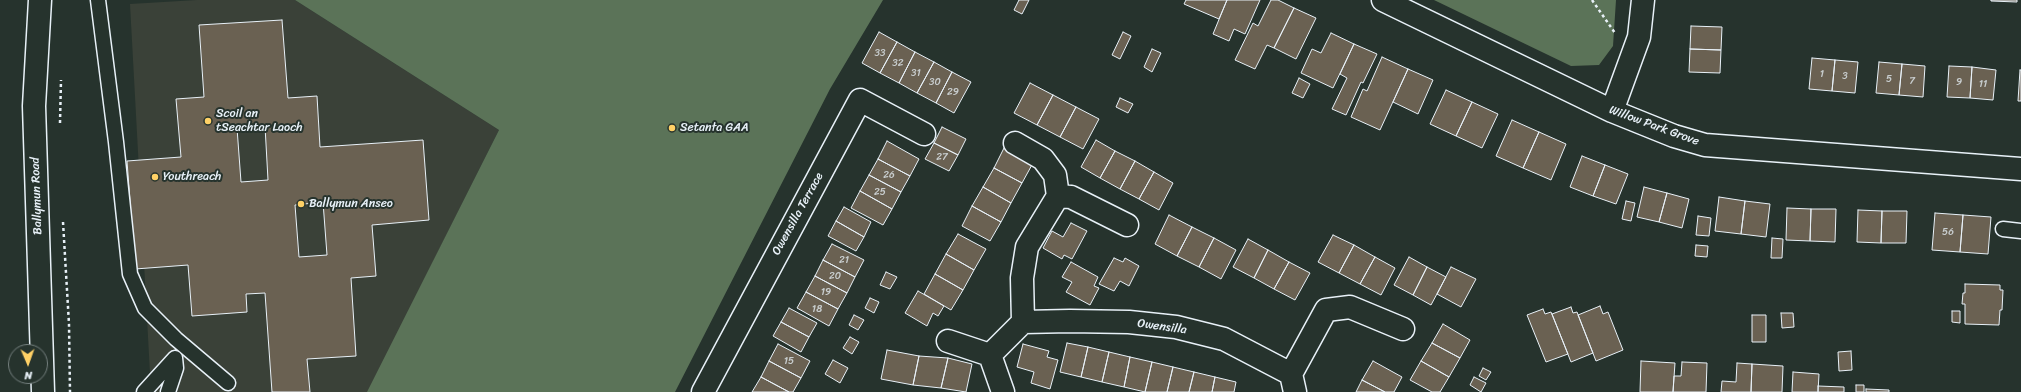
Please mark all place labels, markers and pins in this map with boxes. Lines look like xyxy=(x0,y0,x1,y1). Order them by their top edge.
place label: Scoil an tSeachtar Laoch xyxy=(216,107,302,135)
marker: Scoil an tSeachtar Laoch xyxy=(203,116,213,126)
place label: Setanta GAA xyxy=(680,121,749,135)
marker: Setanta GAA xyxy=(667,123,677,133)
place label: Youthreach xyxy=(163,170,221,184)
marker: Youthreach xyxy=(150,172,160,182)
place label: Ballymun Anseo xyxy=(309,197,393,211)
marker: Ballymun Anseo xyxy=(296,199,306,209)

